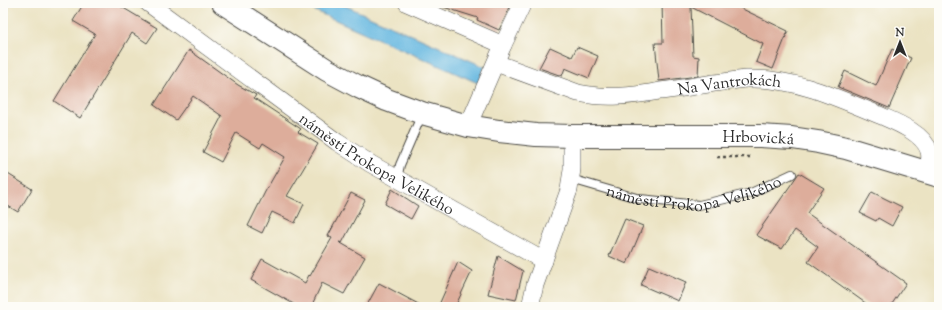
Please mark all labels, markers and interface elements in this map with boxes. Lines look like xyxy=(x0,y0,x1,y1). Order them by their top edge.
north arrow xyxy=(880,22,920,62)
text: N xyxy=(895,25,905,41)
street label: Na Vantrokách xyxy=(676,70,783,103)
street label: náměstí Prokopa Velikého xyxy=(293,109,458,222)
street label: Hrbovická xyxy=(723,127,795,152)
street label: náměstí Prokopa Velikého xyxy=(603,171,786,219)

